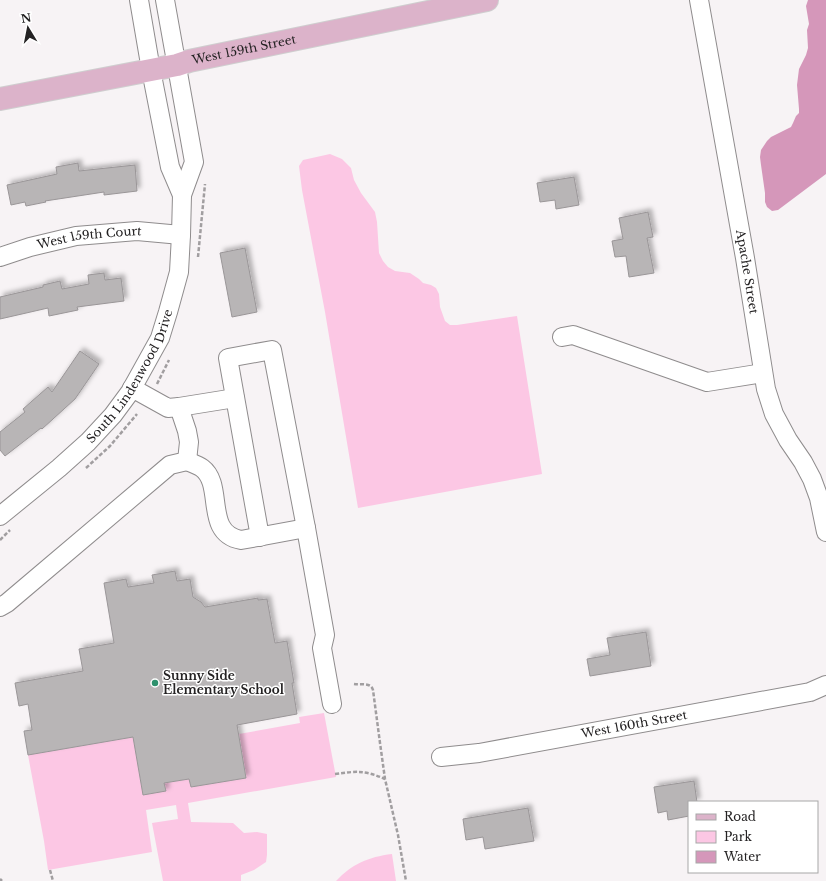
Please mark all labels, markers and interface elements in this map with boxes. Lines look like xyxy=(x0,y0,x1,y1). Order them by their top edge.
north arrow xyxy=(8,8,48,48)
text: N xyxy=(20,10,33,26)
street label: West 159th Street xyxy=(190,31,298,67)
street label: West 159th Court xyxy=(35,223,143,252)
street label: Apache Street xyxy=(733,227,762,315)
street label: South Lindenwood Drive xyxy=(83,307,175,446)
place label: Sunny Side Elementary School xyxy=(163,668,285,697)
marker: Sunny Side Elementary School xyxy=(150,678,160,688)
street label: West 160th Street xyxy=(579,707,689,741)
legend xyxy=(688,801,818,873)
text: Road xyxy=(724,809,756,824)
text: Park xyxy=(724,829,752,844)
text: Water xyxy=(723,849,761,864)

